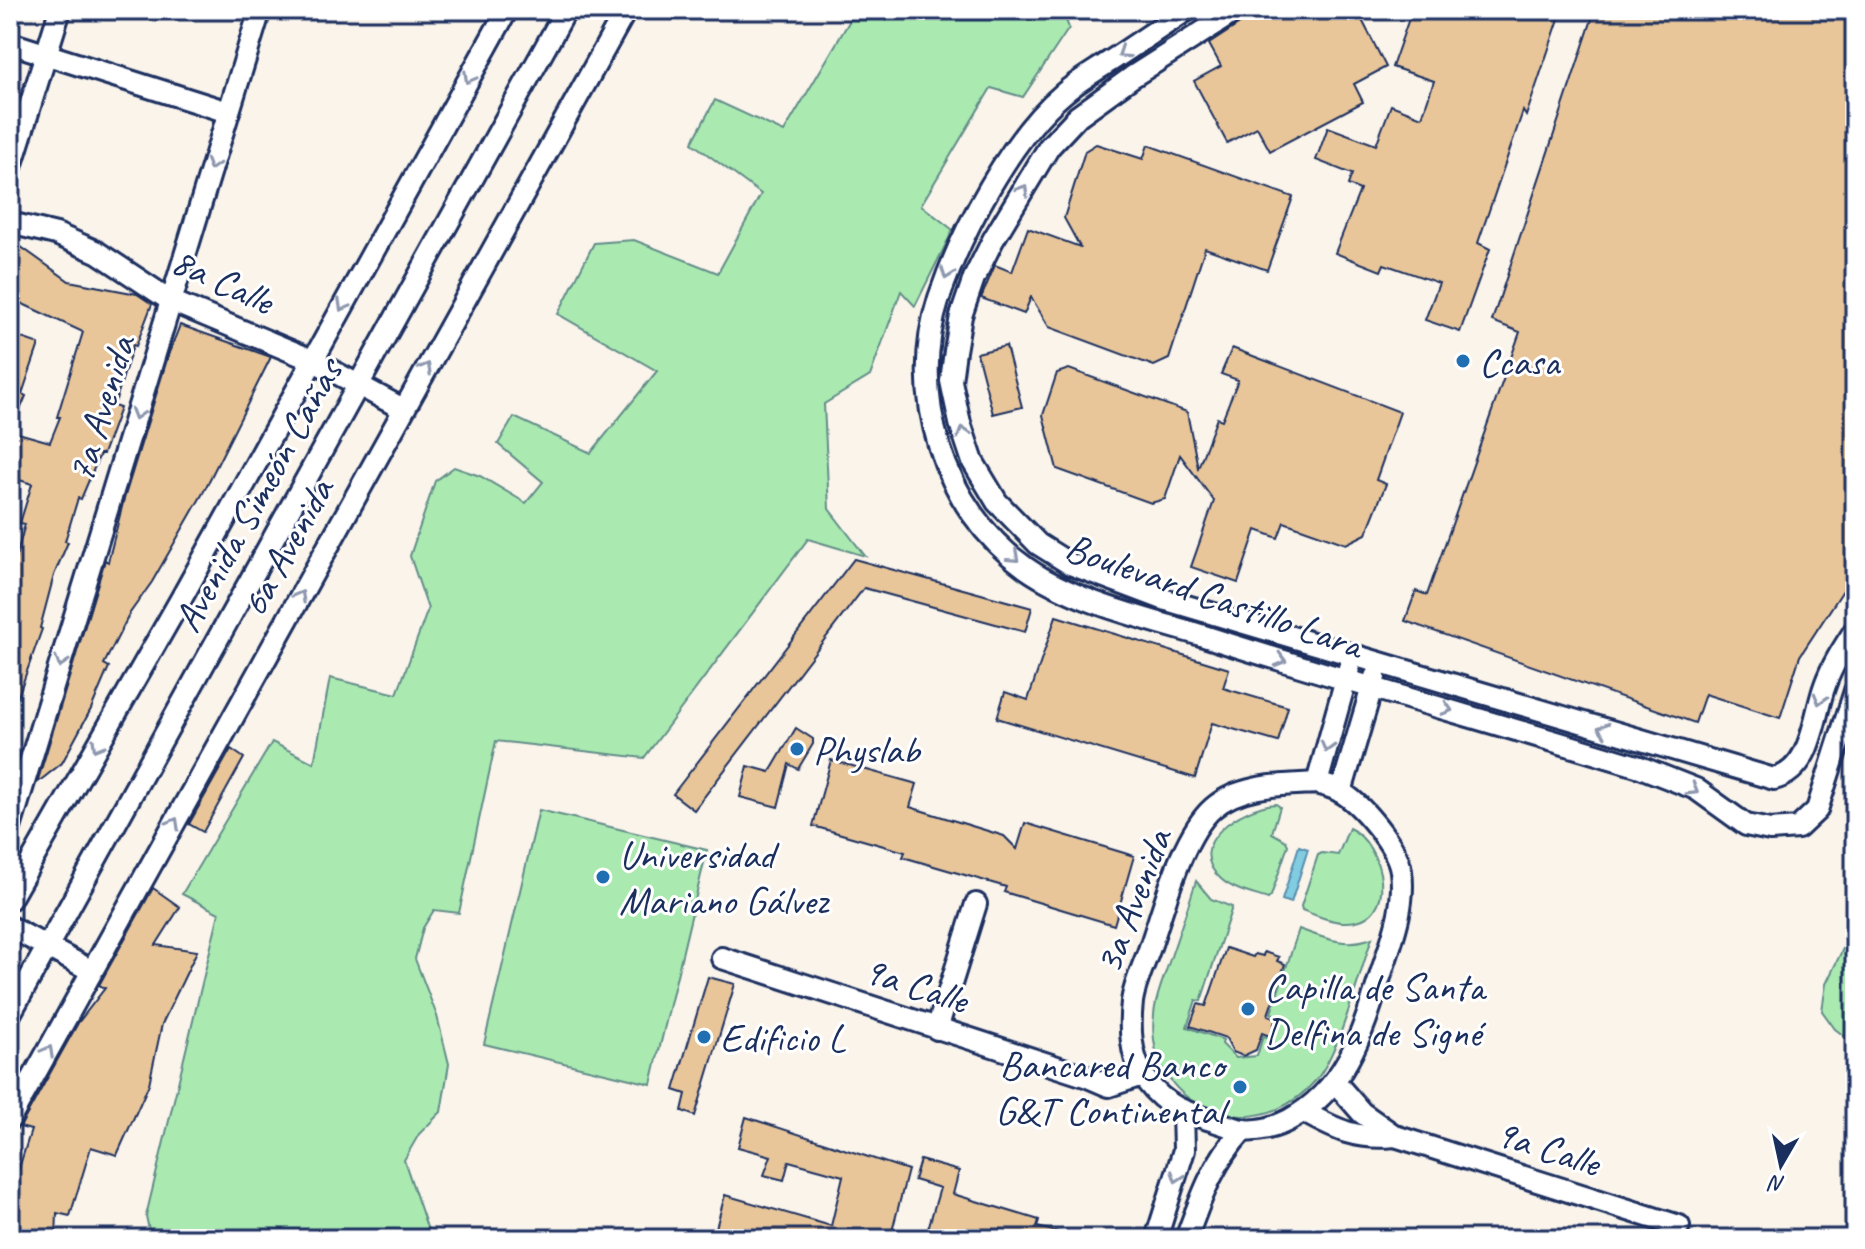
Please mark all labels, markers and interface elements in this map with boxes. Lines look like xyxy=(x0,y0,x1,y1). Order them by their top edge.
one-way arrow xyxy=(1117,44,1131,59)
one-way arrow xyxy=(463,69,479,84)
one-way arrow xyxy=(205,158,221,171)
one-way arrow xyxy=(1014,184,1029,199)
street label: 8a Calle xyxy=(164,236,284,327)
one-way arrow xyxy=(941,267,957,281)
one-way arrow xyxy=(337,297,352,312)
street label: 7a Avenida xyxy=(55,328,148,488)
place label: Ccasa xyxy=(1479,337,1562,387)
street label: Avenida Simeón Cañas xyxy=(162,348,355,640)
marker: Ccasa xyxy=(1454,352,1472,370)
one-way arrow xyxy=(416,362,432,377)
one-way arrow xyxy=(130,406,146,420)
one-way arrow xyxy=(957,426,973,440)
street label: 6a Avenida xyxy=(229,468,346,625)
street label: Boulevard Castillo Lara xyxy=(1059,522,1372,671)
one-way arrow xyxy=(1004,548,1019,562)
one-way arrow xyxy=(290,590,306,605)
one-way arrow xyxy=(1273,651,1287,667)
one-way arrow xyxy=(54,655,70,669)
one-way arrow xyxy=(1813,692,1830,706)
one-way arrow xyxy=(1439,700,1453,716)
one-way arrow xyxy=(1597,721,1611,738)
place label: Physlab xyxy=(813,725,922,775)
one-way arrow xyxy=(91,738,107,752)
one-way arrow xyxy=(1320,739,1336,753)
marker: Physlab xyxy=(788,740,806,758)
one-way arrow xyxy=(1684,780,1699,796)
one-way arrow xyxy=(164,817,180,832)
street label: 3a Avenida xyxy=(1083,820,1184,980)
place label: Universidad Mariano Gálvez xyxy=(619,830,830,926)
marker: Universidad Mariano Gálvez xyxy=(594,868,612,886)
street label: 9a Calle xyxy=(857,945,977,1026)
place label: Capilla de Santa Delfina de Signé xyxy=(1264,962,1488,1058)
marker: Capilla de Santa Delfina de Signé xyxy=(1239,1000,1257,1018)
place label: Edificio L xyxy=(720,1013,846,1063)
marker: Edificio L xyxy=(695,1028,713,1046)
place label: Bancared Banco G&T Continental xyxy=(995,1040,1230,1136)
one-way arrow xyxy=(38,1045,54,1059)
marker: Bancared Banco G&T Continental xyxy=(1231,1078,1249,1096)
street label: 9a Calle xyxy=(1489,1108,1609,1189)
north arrow xyxy=(1741,1125,1821,1205)
text: N xyxy=(1766,1168,1787,1199)
one-way arrow xyxy=(1170,1169,1186,1183)

